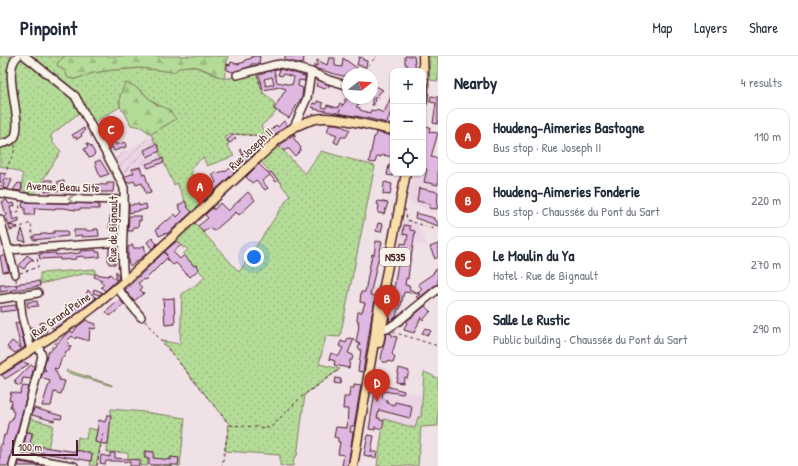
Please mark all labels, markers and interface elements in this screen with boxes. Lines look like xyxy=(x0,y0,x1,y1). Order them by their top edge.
text: Pinpoint xyxy=(20,15,77,41)
text: Map xyxy=(652,18,672,37)
text: Layers xyxy=(694,18,727,37)
text: Share xyxy=(749,18,778,37)
north arrow xyxy=(342,68,378,104)
map controls xyxy=(390,68,426,176)
button: + xyxy=(390,68,426,104)
text: Nearby xyxy=(454,71,497,94)
text: 4 results xyxy=(741,73,782,91)
button: − xyxy=(390,104,426,140)
pin: C xyxy=(98,116,124,149)
text: Houdeng-Aimeries Bastogne xyxy=(493,117,644,138)
street label: Rue Joseph II xyxy=(225,124,277,174)
text: A xyxy=(465,127,471,145)
text: 110 m xyxy=(754,127,781,145)
text: Bus stop · Rue Joseph II xyxy=(493,138,601,156)
button: locate xyxy=(390,140,426,176)
pin: A xyxy=(187,173,213,206)
street label: Avenue Beau Site xyxy=(26,177,100,196)
text: Houdeng-Aimeries Fonderie xyxy=(493,181,640,202)
text: B xyxy=(465,191,471,209)
text: 220 m xyxy=(751,191,781,209)
one-way arrow xyxy=(68,194,74,203)
street label: Rue de Bignault xyxy=(103,195,122,262)
text: Bus stop · Chaussée du Pont du Sart xyxy=(493,202,660,220)
text: Le Moulin du Ya xyxy=(493,245,574,266)
your location xyxy=(244,247,264,267)
road number: N535 xyxy=(380,248,410,266)
text: C xyxy=(464,255,472,273)
text: 270 m xyxy=(751,255,781,273)
text: Hotel · Rue de Bignault xyxy=(493,266,598,284)
pin: B xyxy=(374,285,400,318)
street label: Rue Grand'Peine xyxy=(28,288,94,341)
text: Salle Le Rustic xyxy=(493,309,570,330)
text: D xyxy=(465,319,471,337)
text: 290 m xyxy=(752,319,781,337)
text: Public building · Chaussée du Pont du Sart xyxy=(493,330,687,348)
pin: D xyxy=(364,369,390,402)
scale bar xyxy=(12,438,78,457)
text: 100 m xyxy=(18,440,42,454)

